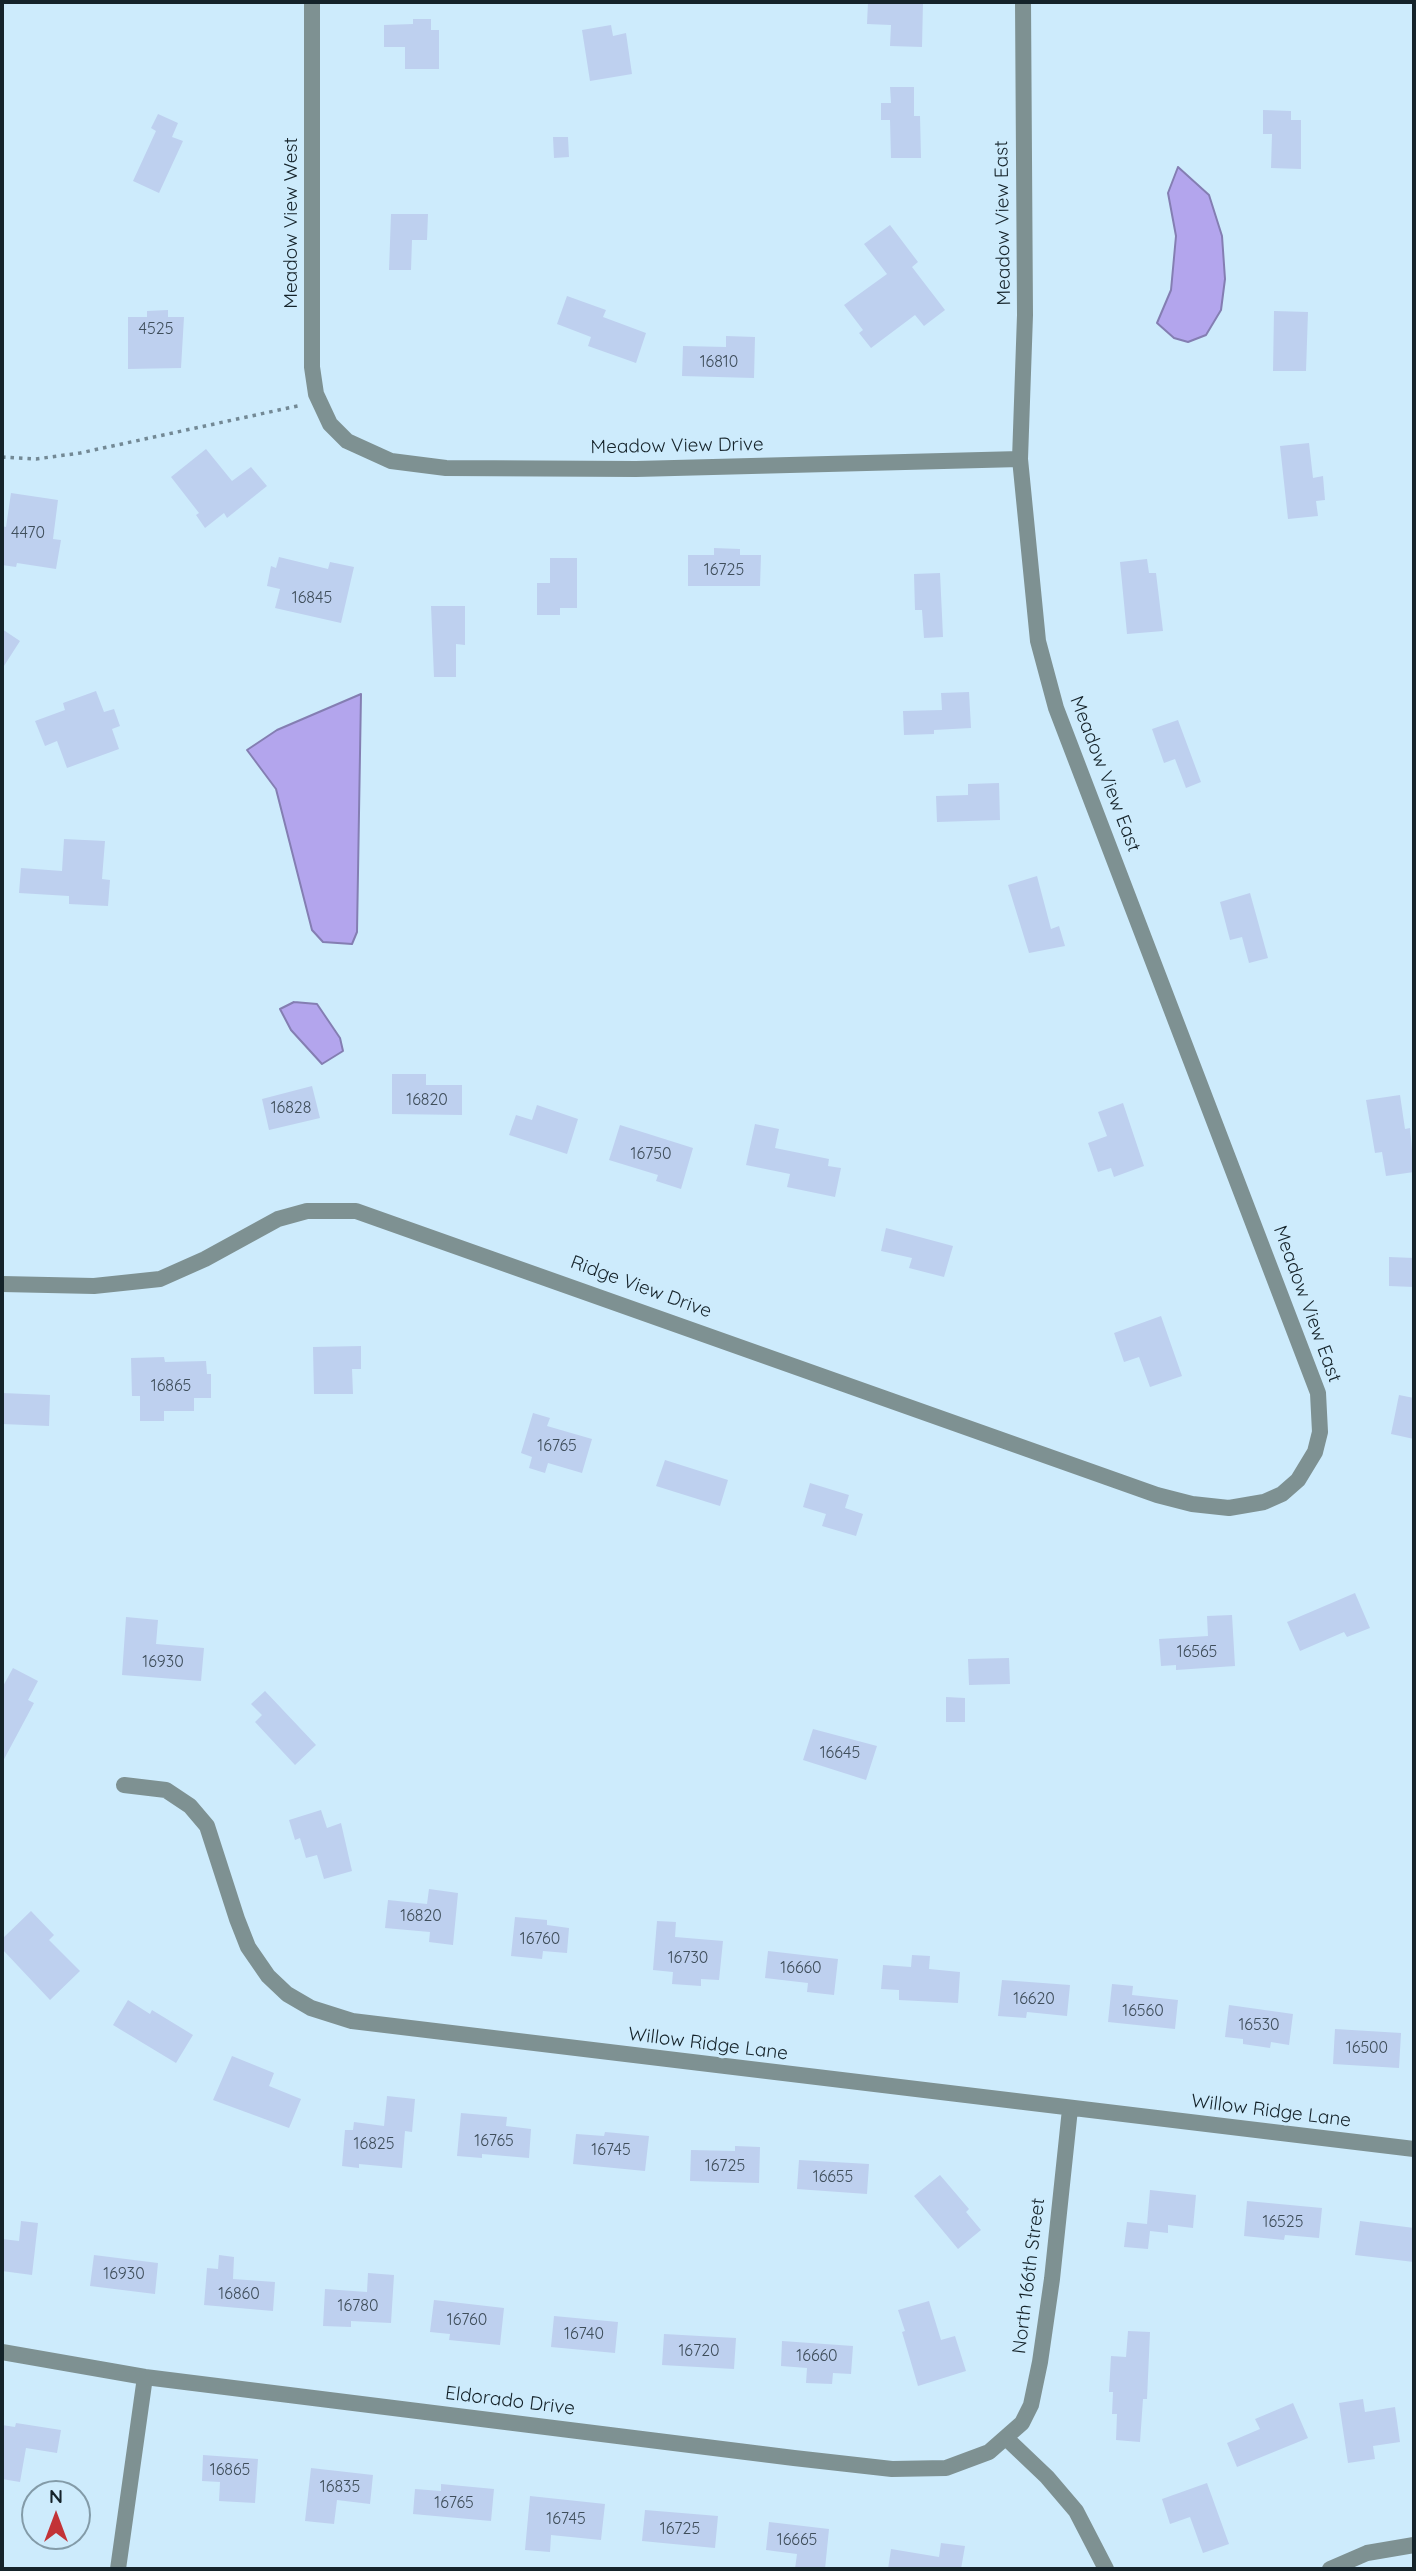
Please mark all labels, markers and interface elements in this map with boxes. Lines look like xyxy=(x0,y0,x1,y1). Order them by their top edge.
street label: Meadow View West xyxy=(280,137,302,309)
street label: Meadow View East xyxy=(990,140,1016,306)
house number: 4525 xyxy=(139,319,173,339)
house number: 16810 xyxy=(700,352,738,372)
street label: Meadow View Drive xyxy=(590,433,764,459)
house number: 4470 xyxy=(11,523,45,543)
house number: 16725 xyxy=(704,560,744,580)
house number: 16845 xyxy=(292,588,332,608)
street label: Meadow View East xyxy=(1065,693,1145,855)
house number: 16820 xyxy=(406,1090,448,1110)
house number: 16828 xyxy=(271,1098,311,1118)
house number: 16750 xyxy=(631,1144,671,1164)
street label: Meadow View East xyxy=(1268,1223,1346,1385)
street label: Ridge View Drive xyxy=(567,1251,715,1323)
house number: 16865 xyxy=(151,1376,191,1396)
house number: 16765 xyxy=(537,1436,577,1456)
house number: 16565 xyxy=(1177,1642,1217,1662)
house number: 16930 xyxy=(142,1652,184,1672)
house number: 16645 xyxy=(820,1743,860,1763)
house number: 16820 xyxy=(400,1906,442,1926)
house number: 16760 xyxy=(520,1929,560,1949)
house number: 16730 xyxy=(668,1948,708,1968)
house number: 16660 xyxy=(780,1958,822,1978)
house number: 16620 xyxy=(1013,1989,1055,2009)
house number: 16560 xyxy=(1122,2001,1164,2021)
house number: 16530 xyxy=(1238,2015,1280,2035)
street label: Willow Ridge Lane xyxy=(627,2023,789,2065)
house number: 16500 xyxy=(1346,2038,1388,2058)
street label: Willow Ridge Lane xyxy=(1190,2090,1352,2132)
house number: 16765 xyxy=(474,2131,514,2151)
house number: 16825 xyxy=(354,2134,394,2154)
house number: 16745 xyxy=(591,2140,631,2160)
house number: 16725 xyxy=(705,2156,745,2176)
house number: 16655 xyxy=(813,2167,853,2187)
street label: North 166th Street xyxy=(1008,2197,1050,2355)
house number: 16525 xyxy=(1263,2212,1303,2232)
house number: 16930 xyxy=(103,2264,145,2284)
house number: 16860 xyxy=(218,2284,260,2304)
house number: 16780 xyxy=(338,2296,378,2316)
house number: 16760 xyxy=(447,2310,487,2330)
house number: 16740 xyxy=(564,2324,604,2344)
house number: 16720 xyxy=(678,2341,720,2361)
house number: 16660 xyxy=(796,2346,838,2366)
street label: Eldorado Drive xyxy=(444,2382,576,2420)
house number: 16865 xyxy=(210,2460,250,2480)
house number: 16835 xyxy=(320,2477,360,2497)
north arrow xyxy=(21,2480,91,2550)
text: N xyxy=(49,2484,63,2508)
house number: 16765 xyxy=(434,2493,474,2513)
house number: 16745 xyxy=(546,2509,586,2529)
house number: 16725 xyxy=(660,2519,700,2539)
house number: 16665 xyxy=(777,2530,817,2550)

